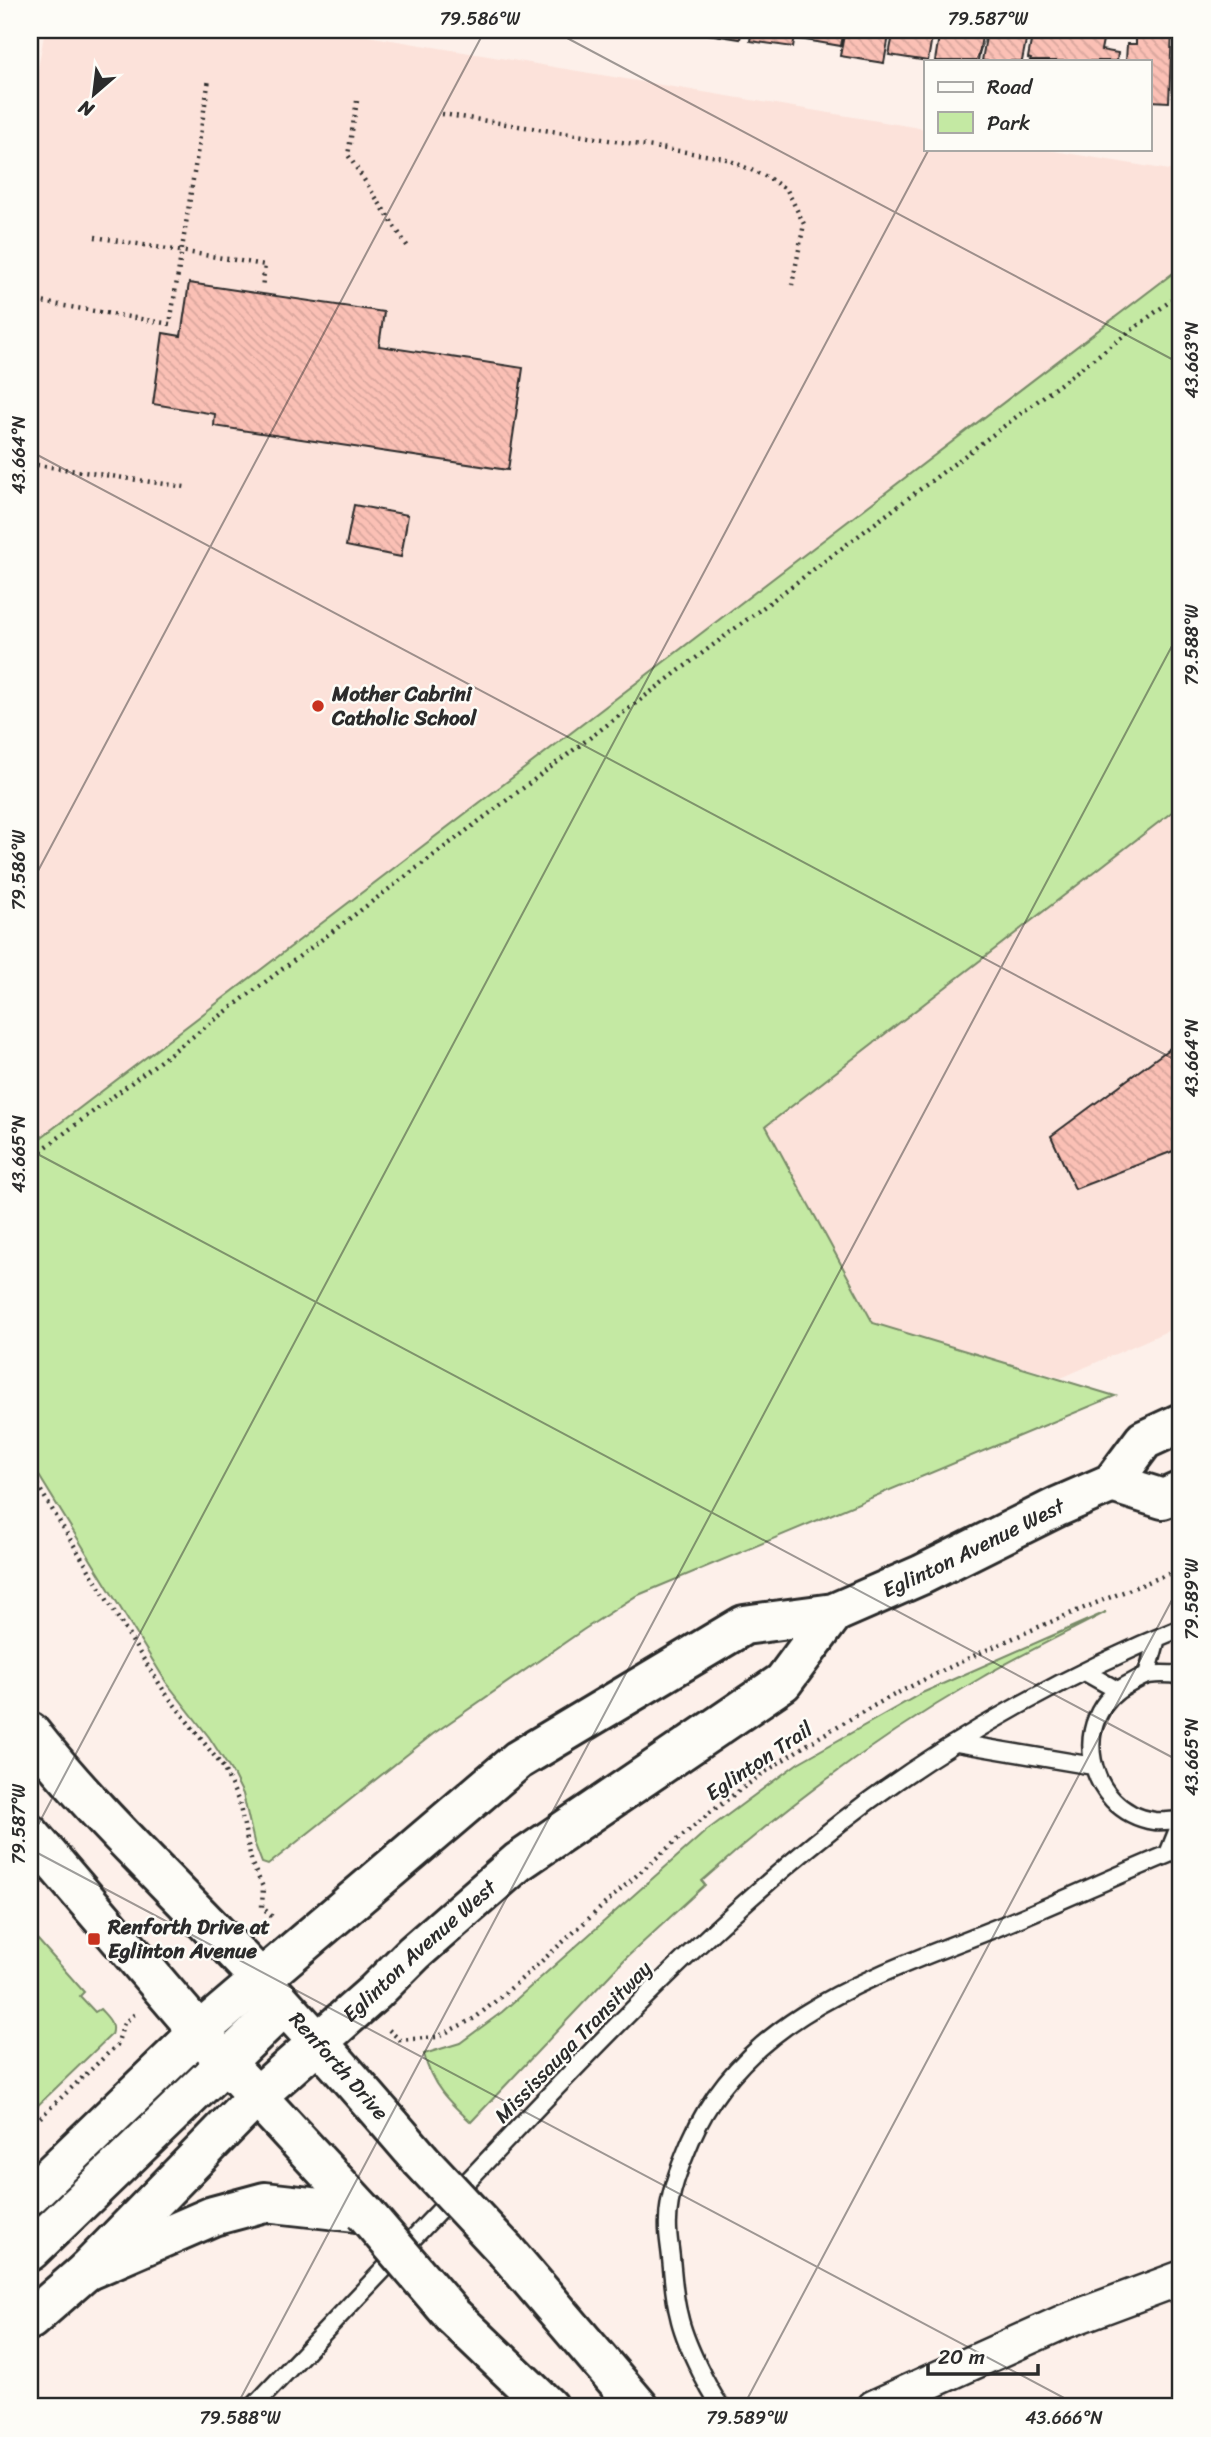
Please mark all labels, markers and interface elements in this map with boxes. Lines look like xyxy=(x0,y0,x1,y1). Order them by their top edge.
text: 79.586°W xyxy=(440,3,521,35)
text: 79.587°W xyxy=(948,3,1029,35)
north arrow xyxy=(60,60,130,130)
legend xyxy=(924,60,1152,150)
text: Road xyxy=(987,68,1034,106)
text: N xyxy=(72,91,101,127)
text: Park xyxy=(987,104,1030,142)
text: 43.663°N xyxy=(1176,321,1208,399)
text: 43.664°N xyxy=(3,415,35,494)
text: 79.588°W xyxy=(1176,603,1208,686)
place label: Mother Cabrini Catholic School xyxy=(331,675,477,737)
marker: Mother Cabrini Catholic School xyxy=(310,698,326,714)
text: 79.586°W xyxy=(3,829,35,910)
text: 43.664°N xyxy=(1176,1018,1208,1097)
text: 43.665°N xyxy=(3,1114,35,1193)
street label: Eglinton Avenue West xyxy=(876,1486,1072,1609)
text: 79.589°W xyxy=(1176,1557,1208,1640)
street label: Eglinton Trail xyxy=(697,1710,822,1811)
text: 43.665°N xyxy=(1176,1717,1208,1796)
text: 79.587°W xyxy=(3,1783,35,1864)
street label: Eglinton Avenue West xyxy=(333,1869,507,2032)
place label: Renforth Drive at Eglinton Avenue xyxy=(107,1908,270,1970)
marker: Renforth Drive at Eglinton Avenue xyxy=(86,1931,102,1947)
street label: Mississauga Transitway xyxy=(484,1951,662,2133)
street label: Renforth Drive xyxy=(279,2002,399,2130)
scale bar xyxy=(928,2332,1038,2376)
text: 20 m xyxy=(938,2338,985,2376)
text: 79.588°W xyxy=(199,2402,282,2434)
text: 79.589°W xyxy=(706,2402,789,2434)
text: 43.666°N xyxy=(1025,2402,1103,2434)

